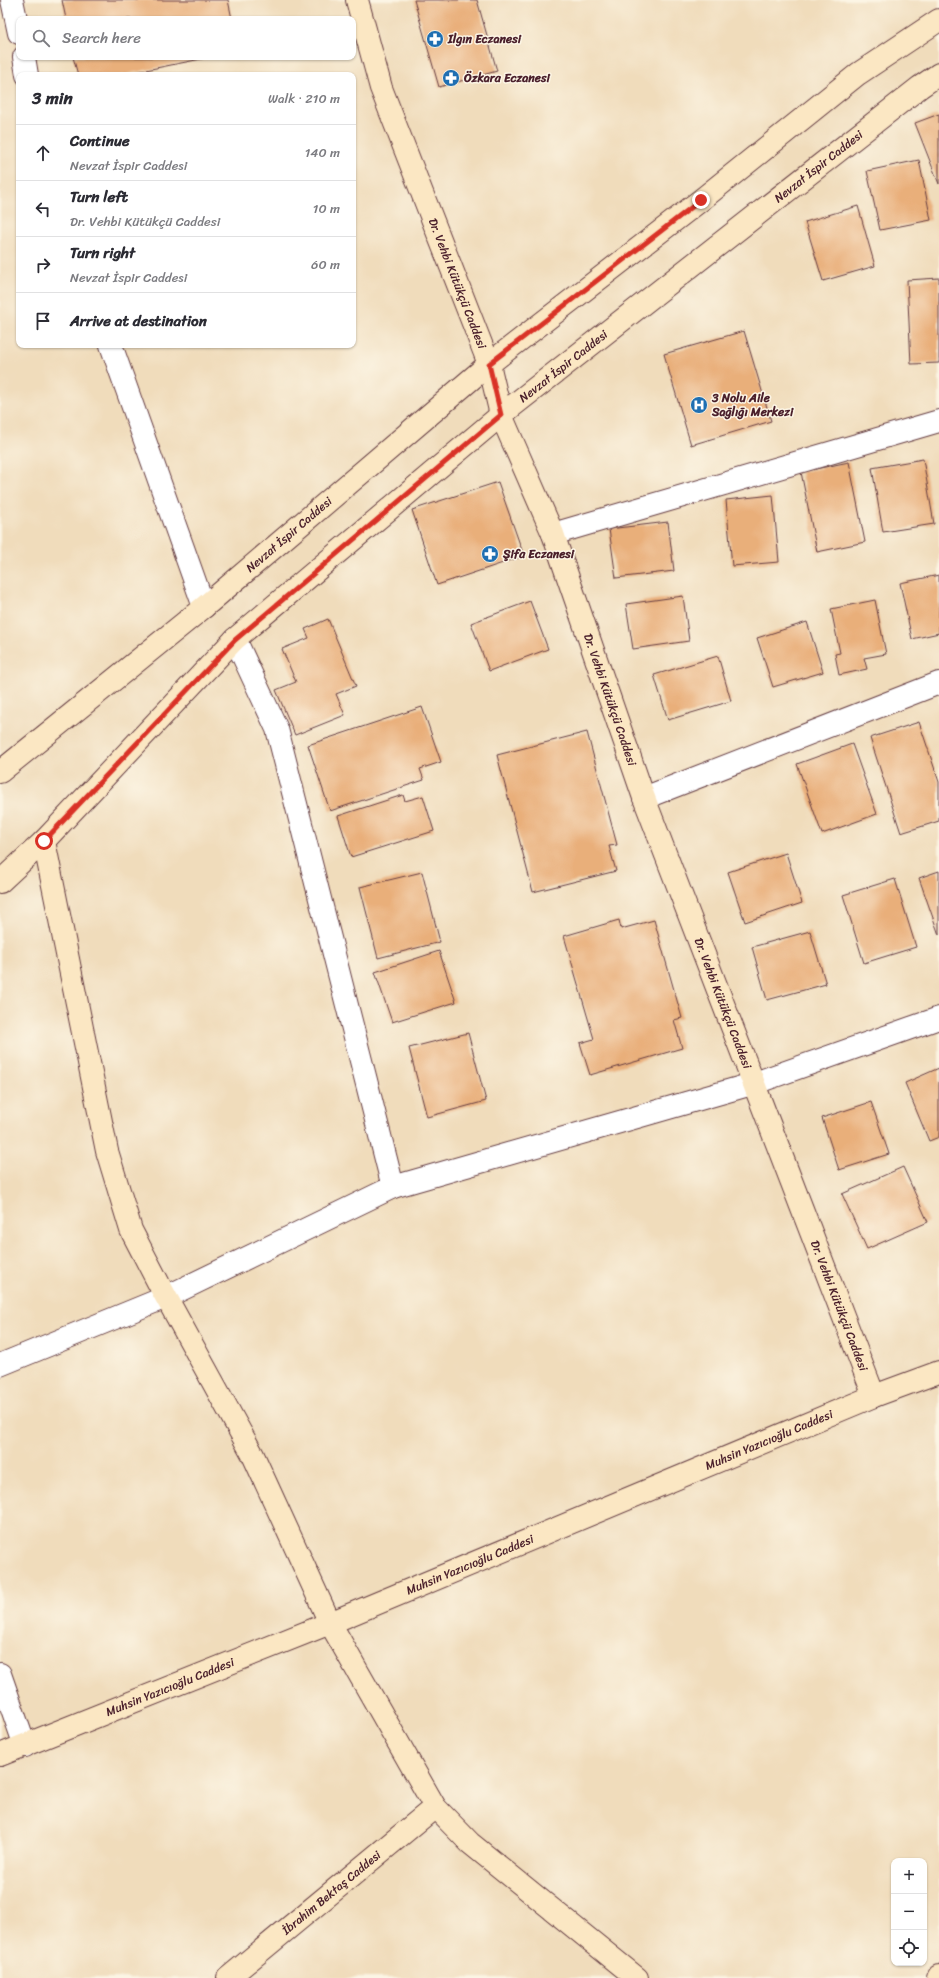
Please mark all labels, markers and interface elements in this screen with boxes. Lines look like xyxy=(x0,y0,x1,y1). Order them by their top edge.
search box xyxy=(16,16,356,60)
text: Search here xyxy=(62,25,141,51)
icon: search xyxy=(30,27,52,49)
place label: Ilgın Eczanesi xyxy=(447,28,522,50)
pharmacy icon: Ilgın Eczanesi xyxy=(425,29,445,49)
place label: Özkara Eczanesi xyxy=(463,67,551,89)
pharmacy icon: Özkara Eczanesi xyxy=(441,68,461,88)
text: 3 min xyxy=(32,83,73,113)
text: Walk · 210 m xyxy=(268,87,340,110)
street label: Nevzat İspir Caddesi xyxy=(769,124,868,209)
text: Continue xyxy=(70,128,130,154)
text: 140 m xyxy=(305,141,340,164)
icon: ahead xyxy=(32,142,54,164)
text: Nevzat İspir Caddesi xyxy=(70,154,187,177)
text: Turn left xyxy=(70,184,128,210)
route end xyxy=(692,191,710,209)
text: 10 m xyxy=(313,197,340,220)
icon: left xyxy=(32,198,54,220)
text: Dr. Vehbi Kütükçü Caddesi xyxy=(70,210,220,233)
street label: Dr. Vehbi Kütükçü Caddesi xyxy=(422,215,493,353)
text: Turn right xyxy=(70,240,135,266)
text: 60 m xyxy=(311,253,340,276)
icon: right xyxy=(32,254,54,276)
text: Nevzat İspir Caddesi xyxy=(70,266,187,289)
text: Arrive at destination xyxy=(70,308,207,334)
icon: arrive xyxy=(32,310,54,332)
street label: Nevzat İspir Caddesi xyxy=(514,324,613,408)
place label: 3 Nolu Aile Sağlığı Merkezi xyxy=(711,387,794,423)
hospital icon: 3 Nolu Aile Sağlığı Merkezi xyxy=(689,395,709,415)
street label: Nevzat İspir Caddesi xyxy=(241,491,338,578)
place label: Şifa Eczanesi xyxy=(502,543,575,565)
pharmacy icon: Şifa Eczanesi xyxy=(480,544,500,564)
street label: Dr. Vehbi Kütükçü Caddesi xyxy=(577,630,643,769)
route start xyxy=(35,832,53,850)
street label: Dr. Vehbi Kütükçü Caddesi xyxy=(688,934,758,1073)
street label: Dr. Vehbi Kütükçü Caddesi xyxy=(804,1237,875,1375)
street label: Muhsin Yazıcıoğlu Caddesi xyxy=(701,1403,837,1476)
street label: Muhsin Yazıcıoğlu Caddesi xyxy=(402,1528,538,1601)
street label: Muhsin Yazıcıoğlu Caddesi xyxy=(102,1651,238,1723)
street label: İbrahim Bektaş Caddesi xyxy=(276,1844,387,1941)
map controls xyxy=(891,1858,927,1966)
button: + xyxy=(891,1858,927,1894)
button: − xyxy=(891,1894,927,1930)
button: locate xyxy=(891,1930,927,1966)

